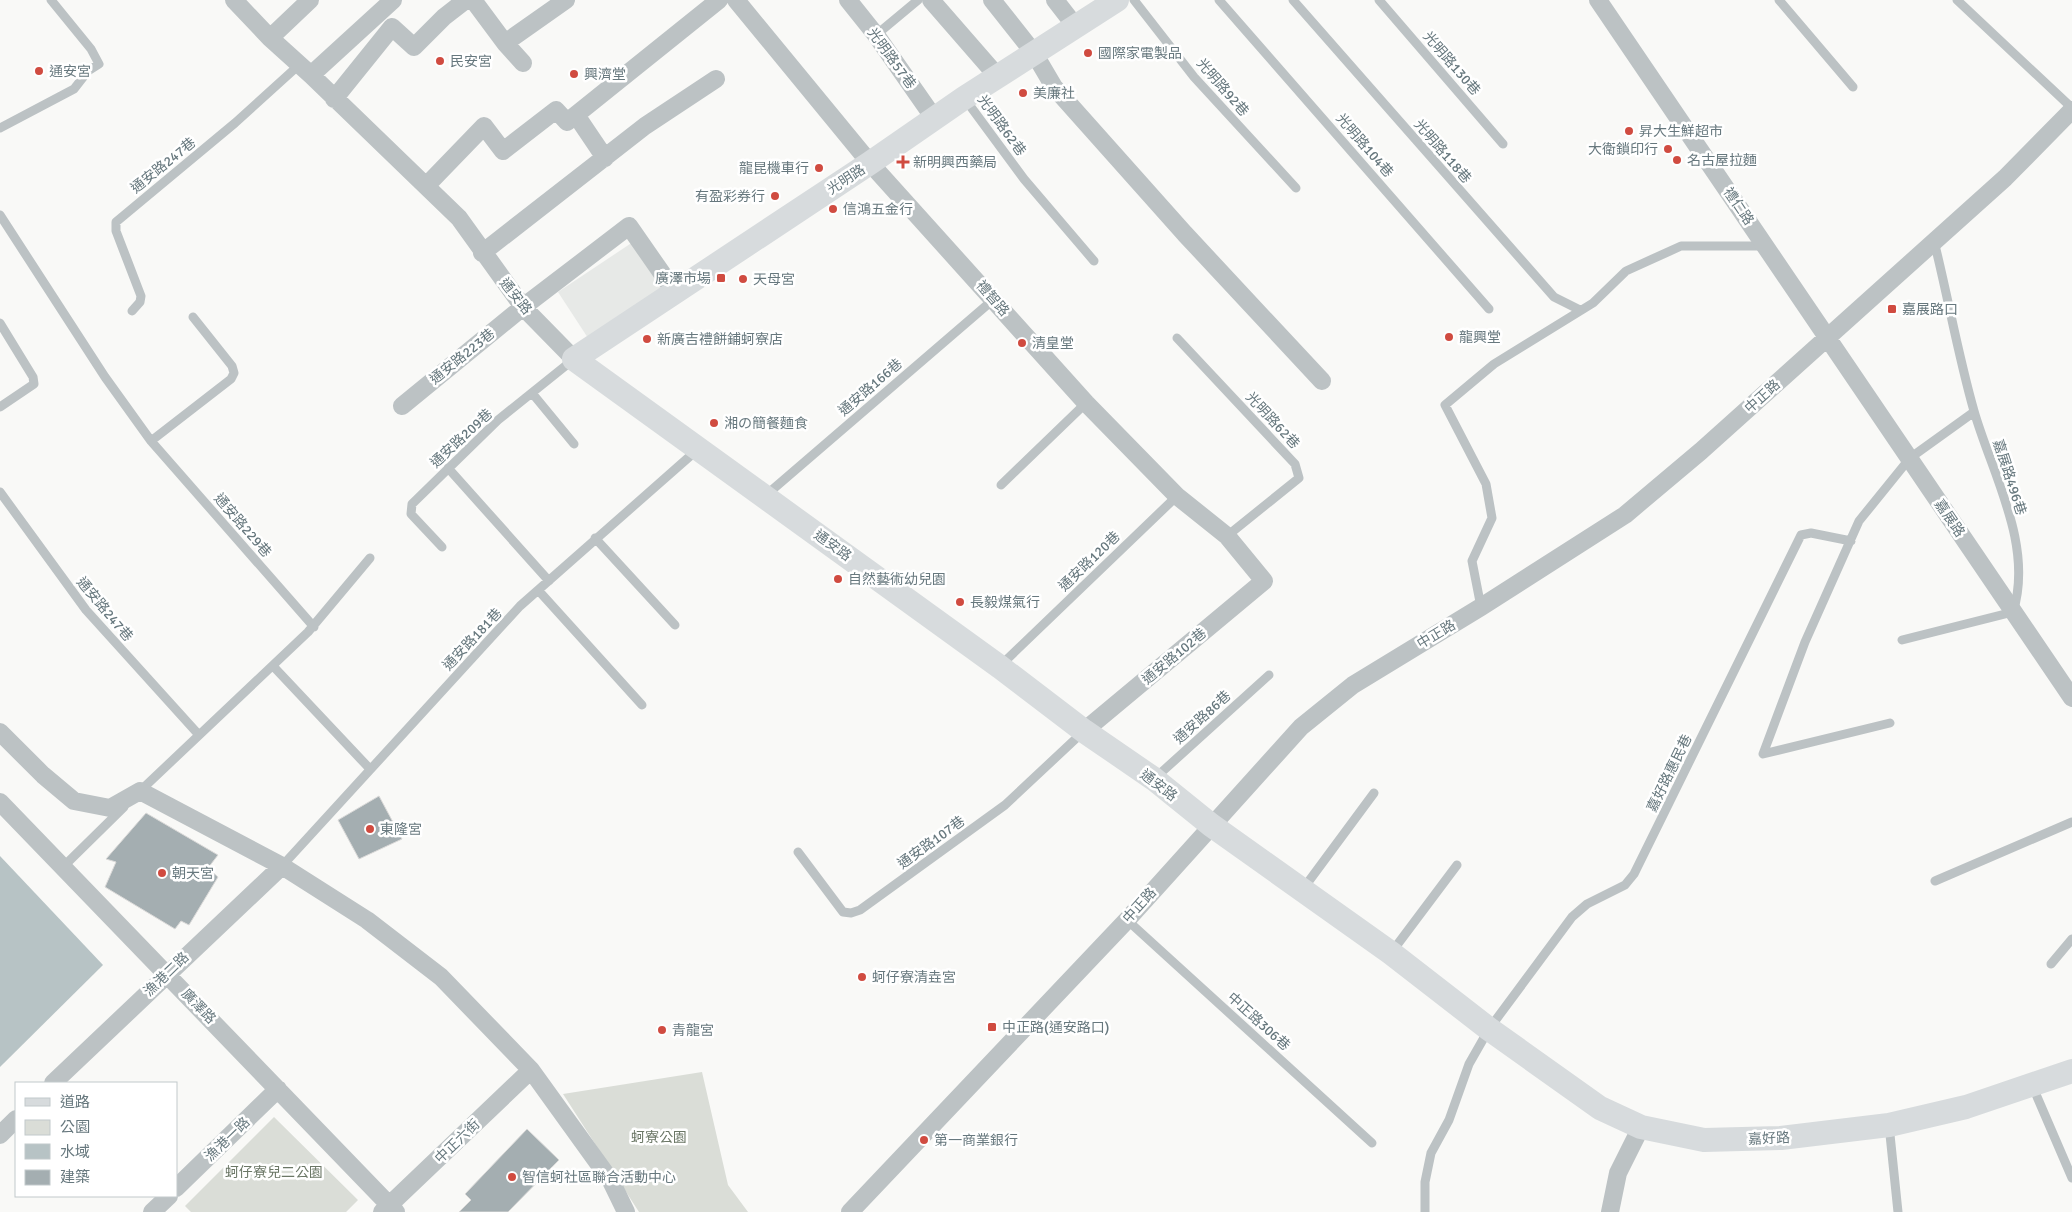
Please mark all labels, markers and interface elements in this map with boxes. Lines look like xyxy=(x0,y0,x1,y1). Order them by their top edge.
street label: 光明路57巷 xyxy=(864,25,919,92)
street label: 光明路130巷 xyxy=(1419,28,1484,99)
place label: 國際家電製品 xyxy=(1098,45,1182,62)
marker: 國際家電製品 xyxy=(1082,47,1094,59)
place label: 民安宮 xyxy=(450,53,492,70)
marker: 民安宮 xyxy=(434,55,446,67)
street label: 光明路92巷 xyxy=(1193,55,1252,120)
place label: 通安宮 xyxy=(49,63,91,80)
marker: 通安宮 xyxy=(33,65,45,77)
place label: 興濟堂 xyxy=(584,66,626,83)
marker: 興濟堂 xyxy=(568,68,580,80)
place label: 美廉社 xyxy=(1033,85,1075,102)
marker: 美廉社 xyxy=(1017,87,1029,99)
street label: 光明路62巷 xyxy=(974,92,1029,159)
street label: 光明路104巷 xyxy=(1332,110,1397,181)
street label: 光明路118巷 xyxy=(1410,116,1475,187)
place label: 昇大生鮮超市 xyxy=(1639,123,1723,140)
marker: 昇大生鮮超市 xyxy=(1623,125,1635,137)
street label: 通安路247巷 xyxy=(127,134,199,197)
place label: 大衛鎖印行 xyxy=(1588,141,1658,158)
marker: 大衛鎖印行 xyxy=(1662,143,1674,155)
place label: 名古屋拉麵 xyxy=(1687,152,1757,169)
place label: 新明興西藥局 xyxy=(913,154,997,171)
marker: 名古屋拉麵 xyxy=(1671,154,1683,166)
marker: 新明興西藥局 xyxy=(897,156,909,168)
place label: 龍昆機車行 xyxy=(739,160,809,177)
street label: 光明路 xyxy=(824,161,869,198)
marker: 龍昆機車行 xyxy=(813,162,825,174)
street label: 禮仁路 xyxy=(1720,184,1757,228)
place label: 有盈彩券行 xyxy=(695,188,765,205)
marker: 有盈彩券行 xyxy=(769,190,781,202)
place label: 信鴻五金行 xyxy=(843,201,913,218)
marker: 信鴻五金行 xyxy=(827,203,839,215)
place label: 廣澤市場 xyxy=(655,270,711,287)
place label: 天母宮 xyxy=(753,271,795,288)
marker: 廣澤市場 xyxy=(715,272,727,284)
marker: 天母宮 xyxy=(737,273,749,285)
street label: 通安路 xyxy=(496,275,535,318)
street label: 禮智路 xyxy=(972,277,1013,320)
place label: 嘉展路口 xyxy=(1902,301,1958,318)
marker: 嘉展路口 xyxy=(1886,303,1898,315)
street label: 通安路223巷 xyxy=(426,325,498,388)
place label: 龍興堂 xyxy=(1459,329,1501,346)
place label: 新廣吉禮餅鋪蚵寮店 xyxy=(657,331,783,348)
marker: 龍興堂 xyxy=(1443,331,1455,343)
marker: 新廣吉禮餅鋪蚵寮店 xyxy=(641,333,653,345)
place label: 清皇堂 xyxy=(1032,335,1074,352)
marker: 清皇堂 xyxy=(1016,337,1028,349)
street label: 通安路166巷 xyxy=(835,355,906,420)
street label: 中正路 xyxy=(1741,376,1784,417)
street label: 光明路62巷 xyxy=(1242,389,1303,452)
street label: 通安路209巷 xyxy=(427,405,496,471)
place label: 湘の簡餐麵食 xyxy=(724,415,808,432)
marker: 湘の簡餐麵食 xyxy=(708,417,720,429)
street label: 嘉展路496巷 xyxy=(1989,437,2030,517)
street label: 通安路229巷 xyxy=(210,490,275,561)
street label: 嘉展路 xyxy=(1931,496,1968,540)
street label: 通安路 xyxy=(811,526,855,565)
street label: 通安路120巷 xyxy=(1055,528,1124,595)
place label: 自然藝術幼兒園 xyxy=(848,571,946,588)
marker: 自然藝術幼兒園 xyxy=(832,573,844,585)
street label: 通安路247巷 xyxy=(73,574,136,645)
place label: 長毅煤氣行 xyxy=(970,594,1040,611)
marker: 長毅煤氣行 xyxy=(954,596,966,608)
street label: 通安路181巷 xyxy=(439,605,505,674)
street label: 中正路 xyxy=(1414,616,1459,653)
street label: 通安路102巷 xyxy=(1139,625,1210,688)
street label: 通安路86巷 xyxy=(1170,687,1234,747)
street label: 嘉好路惠民巷 xyxy=(1643,732,1696,815)
street label: 通安路 xyxy=(1137,766,1181,805)
street label: 通安路107巷 xyxy=(894,812,968,872)
place label: 東隆宮 xyxy=(380,821,422,838)
marker: 東隆宮 xyxy=(364,823,376,835)
place label: 朝天宮 xyxy=(172,865,214,882)
marker: 朝天宮 xyxy=(156,867,168,879)
street label: 中正路 xyxy=(1119,884,1160,927)
street label: 漁港二路 xyxy=(140,949,192,1000)
place label: 蚵仔寮清垚宮 xyxy=(872,969,956,986)
marker: 蚵仔寮清垚宮 xyxy=(856,971,868,983)
street label: 廣澤路 xyxy=(178,985,219,1027)
street label: 中正路306巷 xyxy=(1224,989,1294,1054)
place label: 中正路(通安路口) xyxy=(1002,1019,1109,1036)
marker: 中正路(通安路口) xyxy=(986,1021,998,1033)
place label: 青龍宮 xyxy=(672,1022,714,1039)
marker: 青龍宮 xyxy=(656,1024,668,1036)
legend xyxy=(15,1082,178,1197)
text: 道路 xyxy=(60,1093,90,1111)
street label: 漁港一路 xyxy=(201,1114,253,1165)
street label: 中正六街 xyxy=(431,1116,483,1167)
text: 公園 xyxy=(60,1118,90,1136)
park label: 蚵寮公園 xyxy=(631,1129,687,1146)
street label: 嘉好路 xyxy=(1748,1129,1790,1148)
place label: 第一商業銀行 xyxy=(934,1132,1018,1149)
marker: 第一商業銀行 xyxy=(918,1134,930,1146)
text: 水域 xyxy=(60,1143,90,1161)
park label: 蚵仔寮兒二公園 xyxy=(225,1164,323,1181)
text: 建築 xyxy=(60,1168,90,1186)
place label: 智信蚵社區聯合活動中心 xyxy=(522,1169,676,1186)
marker: 智信蚵社區聯合活動中心 xyxy=(506,1171,518,1183)

